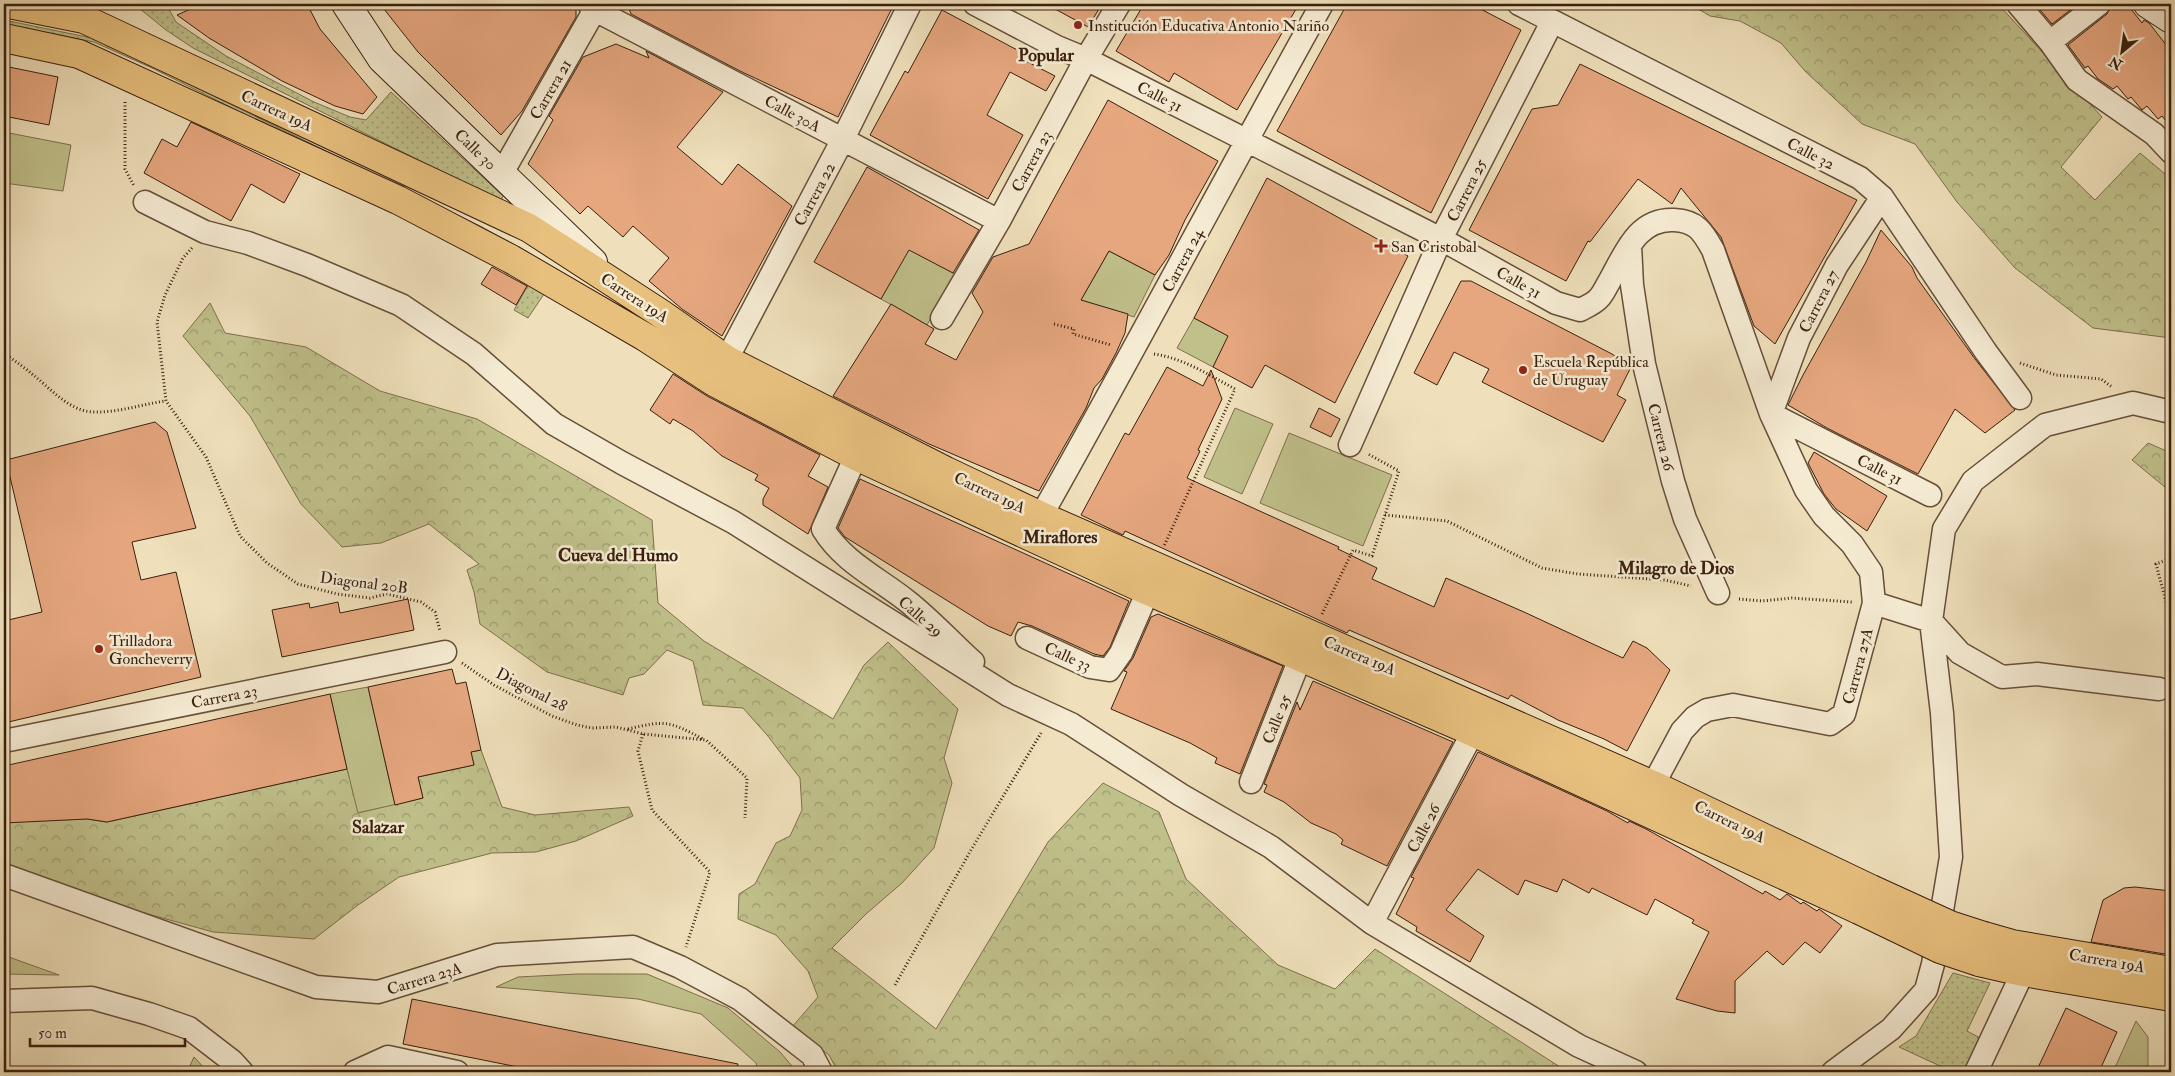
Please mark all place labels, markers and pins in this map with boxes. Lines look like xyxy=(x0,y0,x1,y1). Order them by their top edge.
place label: Institución Educativa Antonio Nariño xyxy=(1088,16,1329,36)
marker: Institución Educativa Antonio Nariño xyxy=(1072,19,1084,31)
place label: San Cristobal xyxy=(1391,237,1477,257)
marker: San Cristobal xyxy=(1375,240,1387,252)
place label: Escuela República de Uruguay xyxy=(1533,352,1649,390)
marker: Escuela República de Uruguay xyxy=(1517,364,1529,376)
place label: Trilladora Goncheverry xyxy=(109,631,193,669)
marker: Trilladora Goncheverry xyxy=(93,643,105,655)

